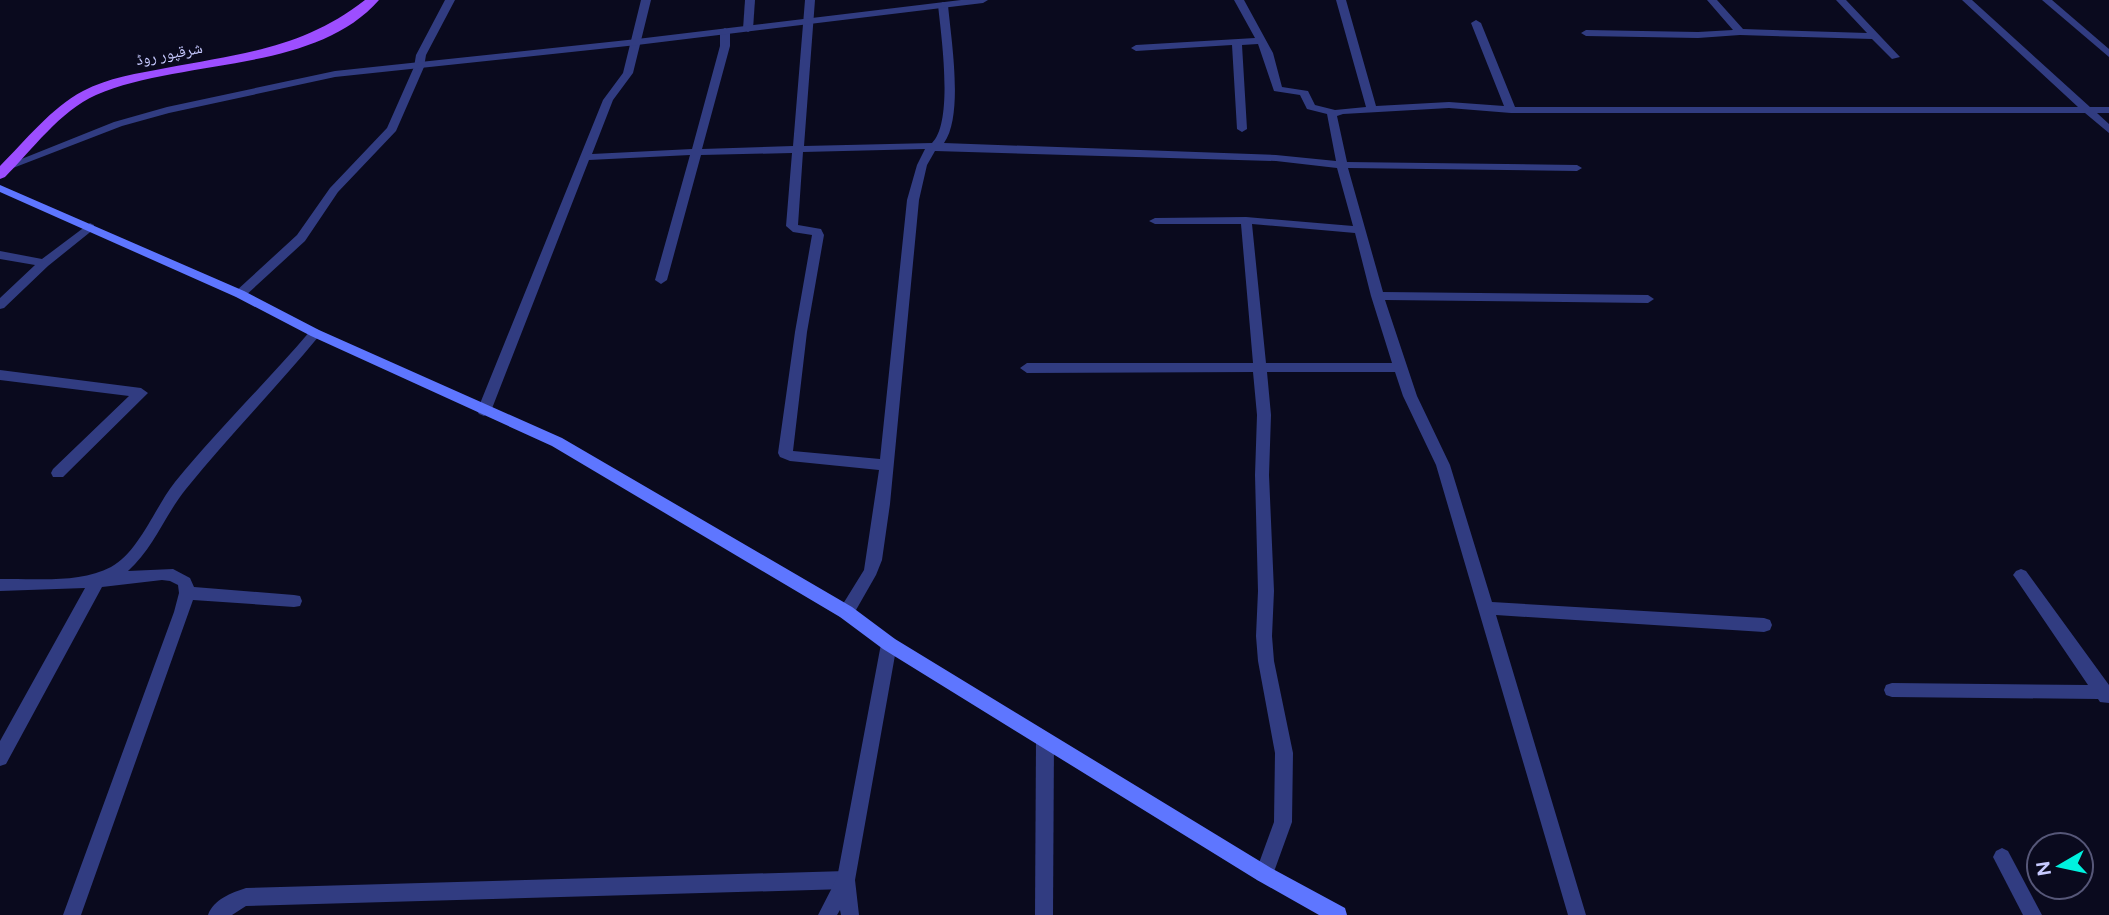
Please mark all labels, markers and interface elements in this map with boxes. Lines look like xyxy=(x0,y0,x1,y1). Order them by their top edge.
street label: شرقپور روڈ xyxy=(134,38,204,69)
north arrow xyxy=(2025,831,2095,901)
text: N xyxy=(2031,860,2056,878)

